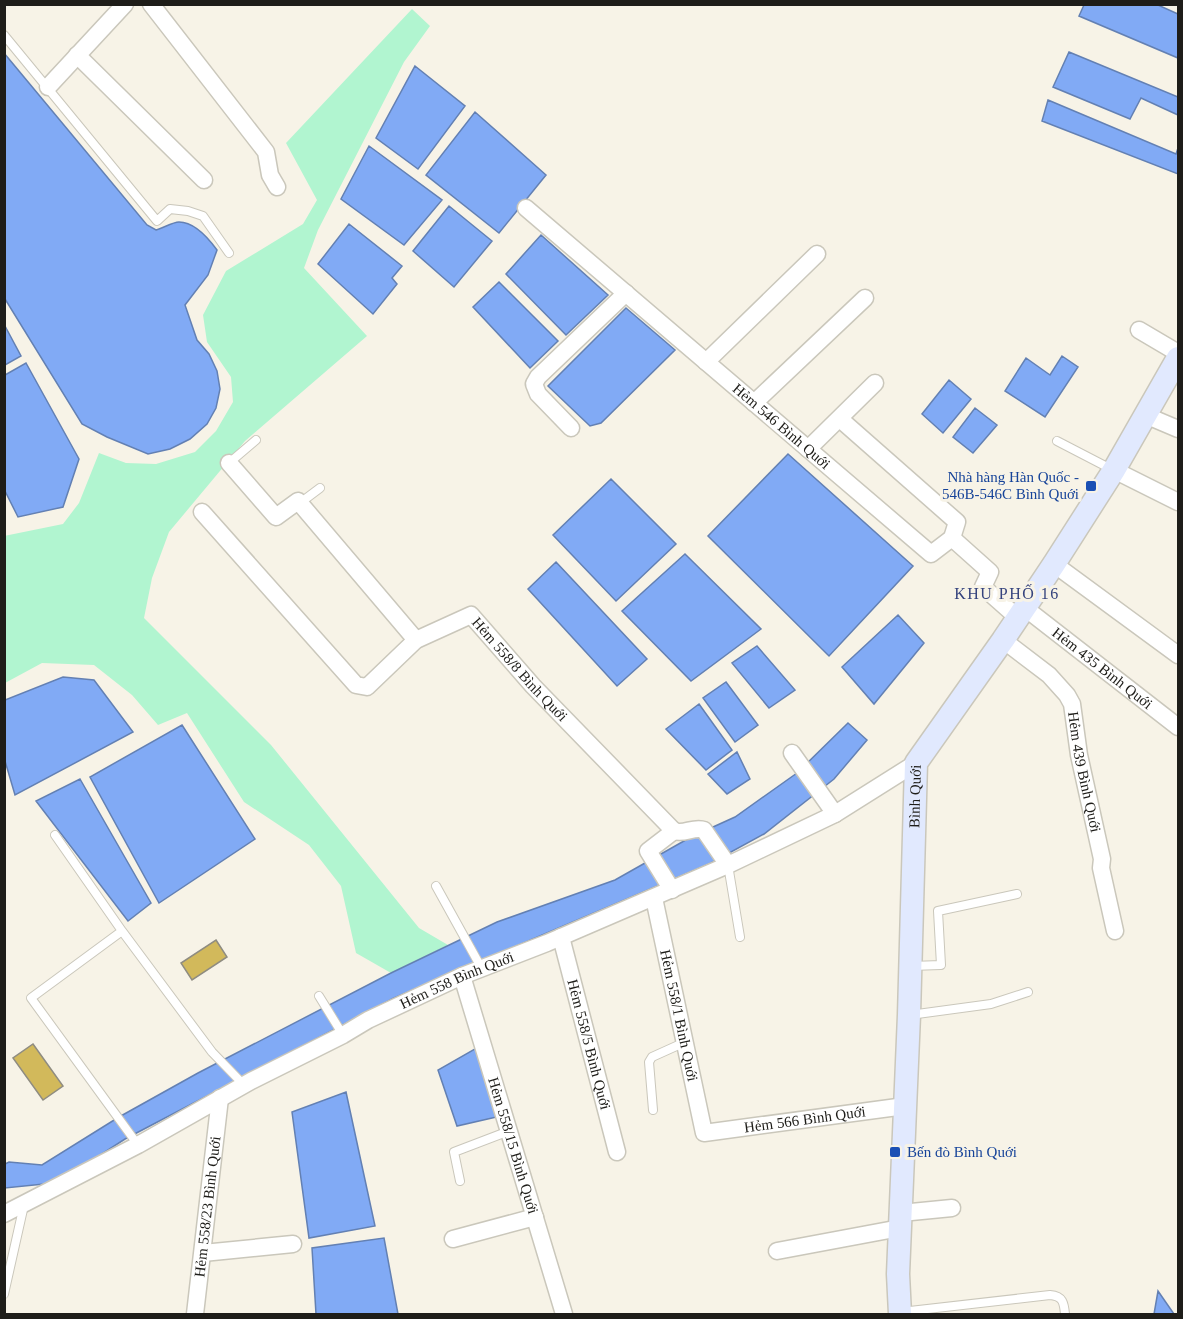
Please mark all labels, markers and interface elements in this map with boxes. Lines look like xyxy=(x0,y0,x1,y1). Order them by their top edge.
street label: Hẻm 546 Bình Quới xyxy=(730,380,833,472)
place label: Nhà hàng Hàn Quốc - 546B-546C Bình Quới xyxy=(942,469,1079,502)
marker: Nhà hàng Hàn Quốc - 546B-546C Bình Quới xyxy=(1084,479,1098,493)
district label: KHU PHỐ 16 xyxy=(954,584,1060,602)
street label: Hẻm 558/8 Bình Quới xyxy=(469,614,571,724)
street label: Hẻm 435 Bình Quới xyxy=(1049,624,1156,712)
street label: Hẻm 439 Bình Quới xyxy=(1065,711,1104,834)
street label: Bình Quới xyxy=(906,764,924,828)
street label: Hẻm 558/1 Bình Quới xyxy=(657,948,701,1083)
street label: Hẻm 558 Bình Quới xyxy=(397,949,516,1012)
street label: Hẻm 558/5 Bình Quới xyxy=(564,977,614,1111)
street label: Hẻm 558/15 Bình Quới xyxy=(485,1075,541,1216)
street label: Hẻm 566 Bình Quới xyxy=(743,1103,867,1136)
street label: Hẻm 558/23 Bình Quới xyxy=(191,1135,224,1278)
place label: Bến đò Bình Quới xyxy=(907,1144,1017,1160)
marker: Bến đò Bình Quới xyxy=(888,1145,902,1159)

